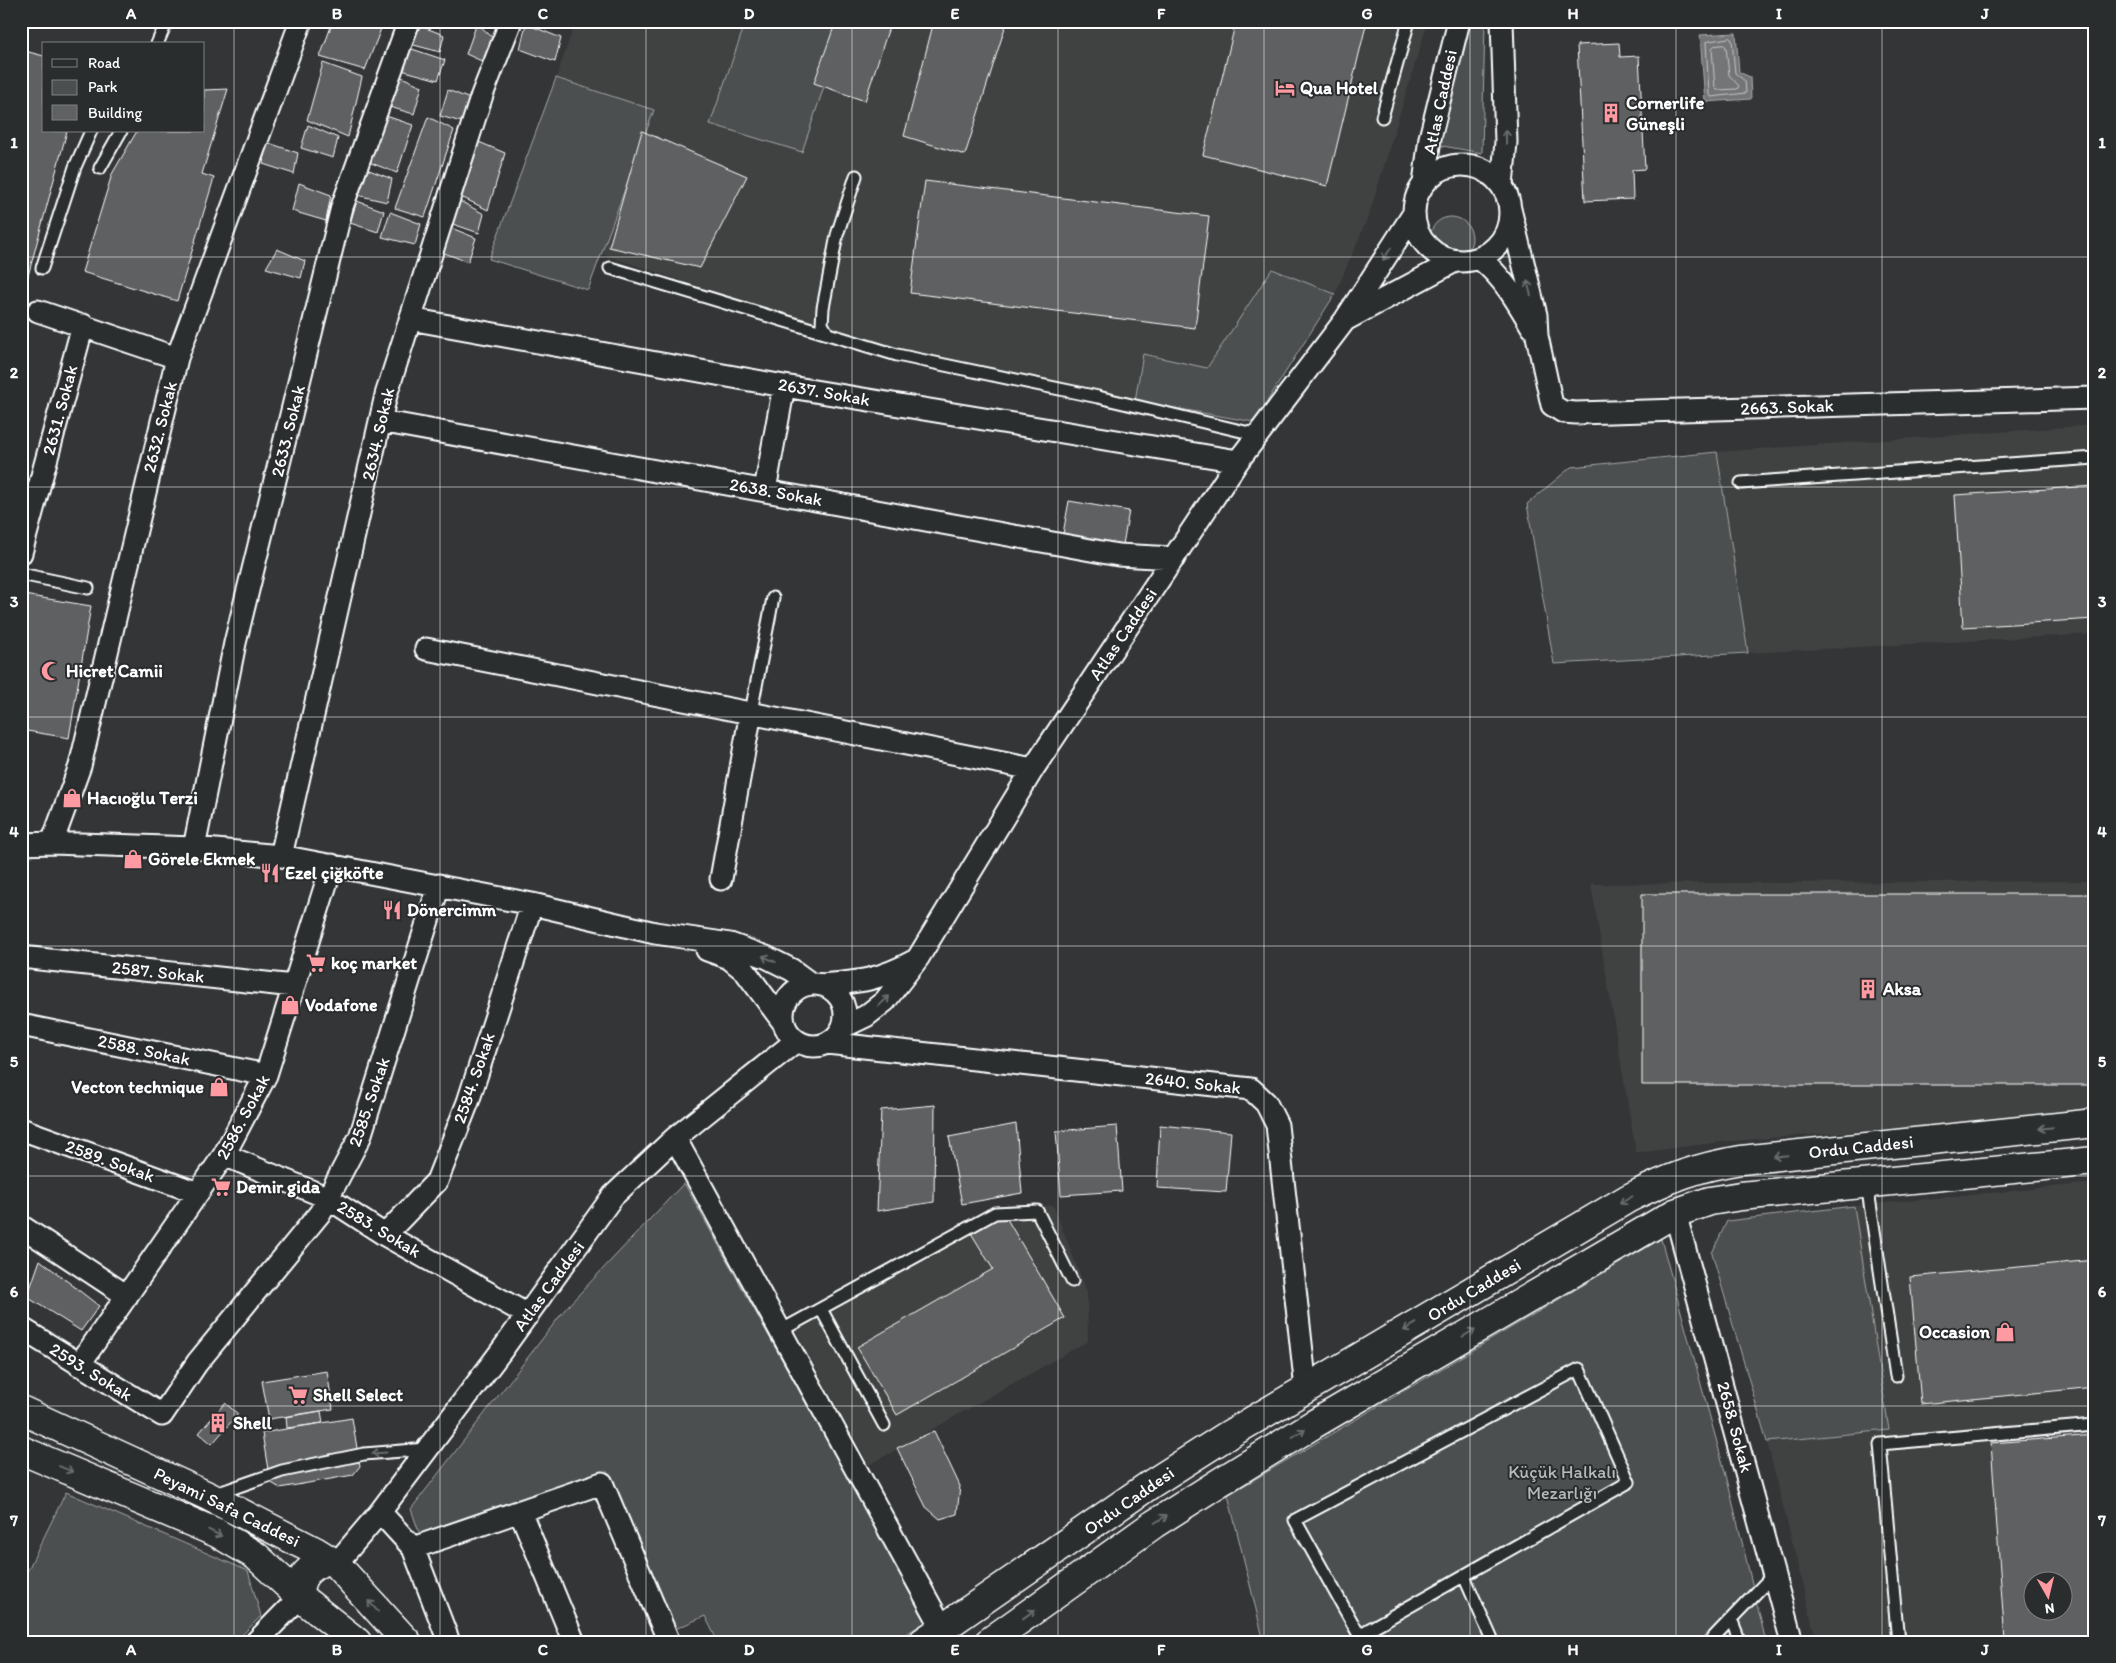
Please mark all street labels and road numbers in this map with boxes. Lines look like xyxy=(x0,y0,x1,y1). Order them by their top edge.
street label: Atlas Caddesi xyxy=(1418,48,1462,156)
street label: 2631. Sokak xyxy=(37,363,83,457)
street label: 2637. Sokak xyxy=(776,373,872,411)
street label: 2632. Sokak xyxy=(138,379,182,475)
street label: 2633. Sokak xyxy=(266,383,310,479)
street label: 2634. Sokak xyxy=(357,385,399,483)
street label: 2663. Sokak xyxy=(1740,394,1834,420)
street label: 2638. Sokak xyxy=(728,473,824,511)
street label: Atlas Caddesi xyxy=(1084,584,1162,684)
street label: 2587. Sokak xyxy=(111,956,205,988)
street label: 2588. Sokak xyxy=(96,1029,192,1071)
street label: 2584. Sokak xyxy=(448,1030,500,1126)
street label: 2585. Sokak xyxy=(343,1054,395,1150)
street label: 2640. Sokak xyxy=(1144,1067,1242,1099)
street label: 2586. Sokak xyxy=(211,1071,275,1163)
street label: Ordu Caddesi xyxy=(1807,1131,1915,1163)
street label: 2589. Sokak xyxy=(62,1135,158,1187)
street label: 2583. Sokak xyxy=(333,1195,425,1263)
street label: Atlas Caddesi xyxy=(509,1237,589,1335)
street label: Ordu Caddesi xyxy=(1423,1253,1525,1327)
street label: 2593. Sokak xyxy=(46,1338,136,1406)
street label: 2658. Sokak xyxy=(1712,1379,1758,1475)
street label: Peyami Safa Caddesi xyxy=(150,1462,304,1552)
street label: Ordu Caddesi xyxy=(1080,1462,1178,1540)

